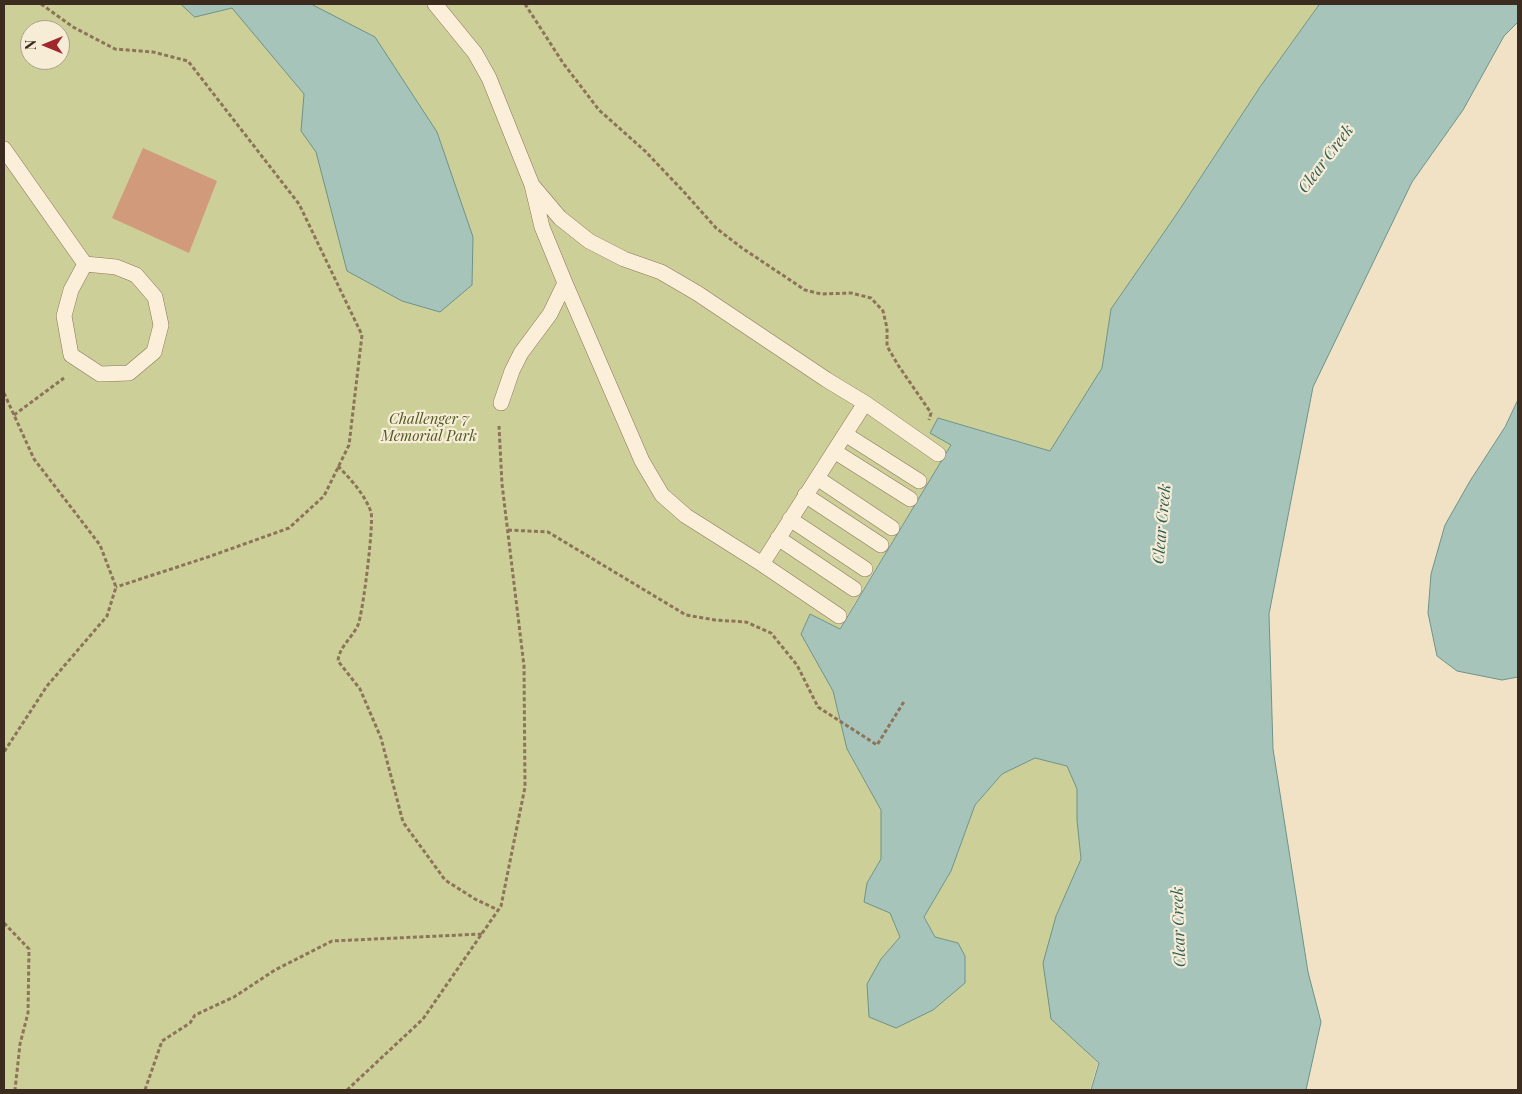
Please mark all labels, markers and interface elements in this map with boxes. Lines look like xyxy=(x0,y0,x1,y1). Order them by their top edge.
north arrow xyxy=(20,20,70,70)
text: N xyxy=(21,40,40,50)
water label: Clear Creek xyxy=(1294,121,1358,197)
park label: Challenger 7 Memorial Park xyxy=(381,410,477,445)
water label: Clear Creek xyxy=(1149,483,1175,565)
water label: Clear Creek xyxy=(1168,886,1190,968)

